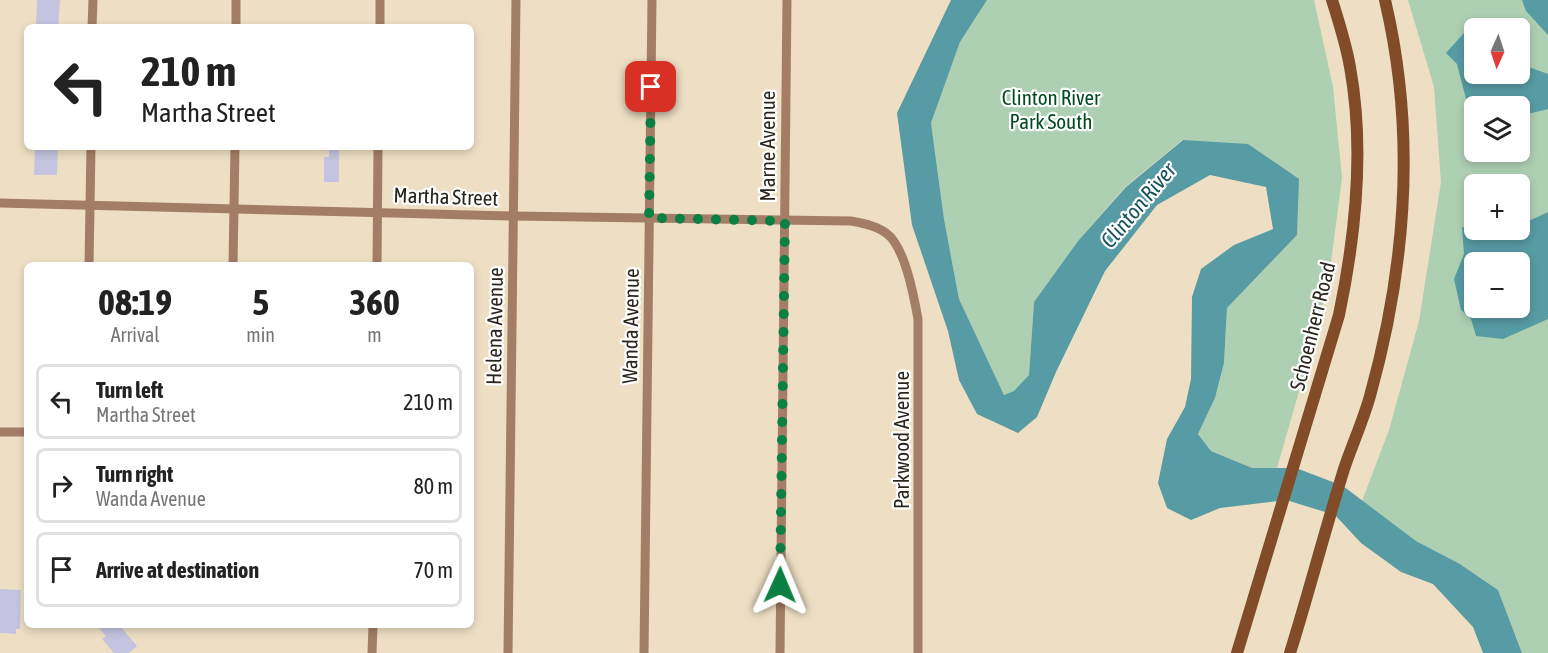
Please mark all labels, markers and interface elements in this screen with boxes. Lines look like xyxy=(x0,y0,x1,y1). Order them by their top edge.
north arrow xyxy=(1464,18,1530,84)
map controls xyxy=(1464,18,1530,318)
text: 210 m xyxy=(141,47,236,95)
icon: left xyxy=(42,48,120,126)
pin xyxy=(625,61,676,112)
icon: arrive xyxy=(634,70,667,103)
park label: Clinton River Park South xyxy=(1002,85,1101,133)
street label: Marne Avenue xyxy=(755,91,779,201)
button: layers xyxy=(1464,96,1530,162)
text: Martha Street xyxy=(141,97,276,128)
water label: Clinton River xyxy=(1095,156,1182,253)
button: + xyxy=(1464,174,1530,240)
street label: Martha Street xyxy=(393,182,499,210)
button: − xyxy=(1464,252,1530,318)
street label: Schoenherr Road xyxy=(1284,259,1340,393)
street label: Helena Avenue xyxy=(481,267,507,385)
street label: Wanda Avenue xyxy=(617,268,643,384)
text: 08:19 xyxy=(98,281,172,323)
text: 5 xyxy=(252,281,269,323)
text: 360 xyxy=(349,281,400,323)
text: Arrival xyxy=(111,323,160,346)
text: min xyxy=(246,323,275,346)
text: m xyxy=(367,323,382,346)
street label: Parkwood Avenue xyxy=(889,371,913,509)
text: Turn left xyxy=(96,377,163,403)
icon: left xyxy=(45,385,78,418)
text: 210 m xyxy=(403,389,453,415)
text: Martha Street xyxy=(96,403,196,426)
text: Turn right xyxy=(96,461,173,487)
icon: right xyxy=(45,469,78,502)
text: 80 m xyxy=(413,473,453,499)
text: Wanda Avenue xyxy=(96,487,206,510)
icon: arrive xyxy=(45,553,78,586)
position arrow xyxy=(748,553,812,617)
text: Arrive at destination xyxy=(96,557,259,583)
text: 70 m xyxy=(413,557,453,583)

